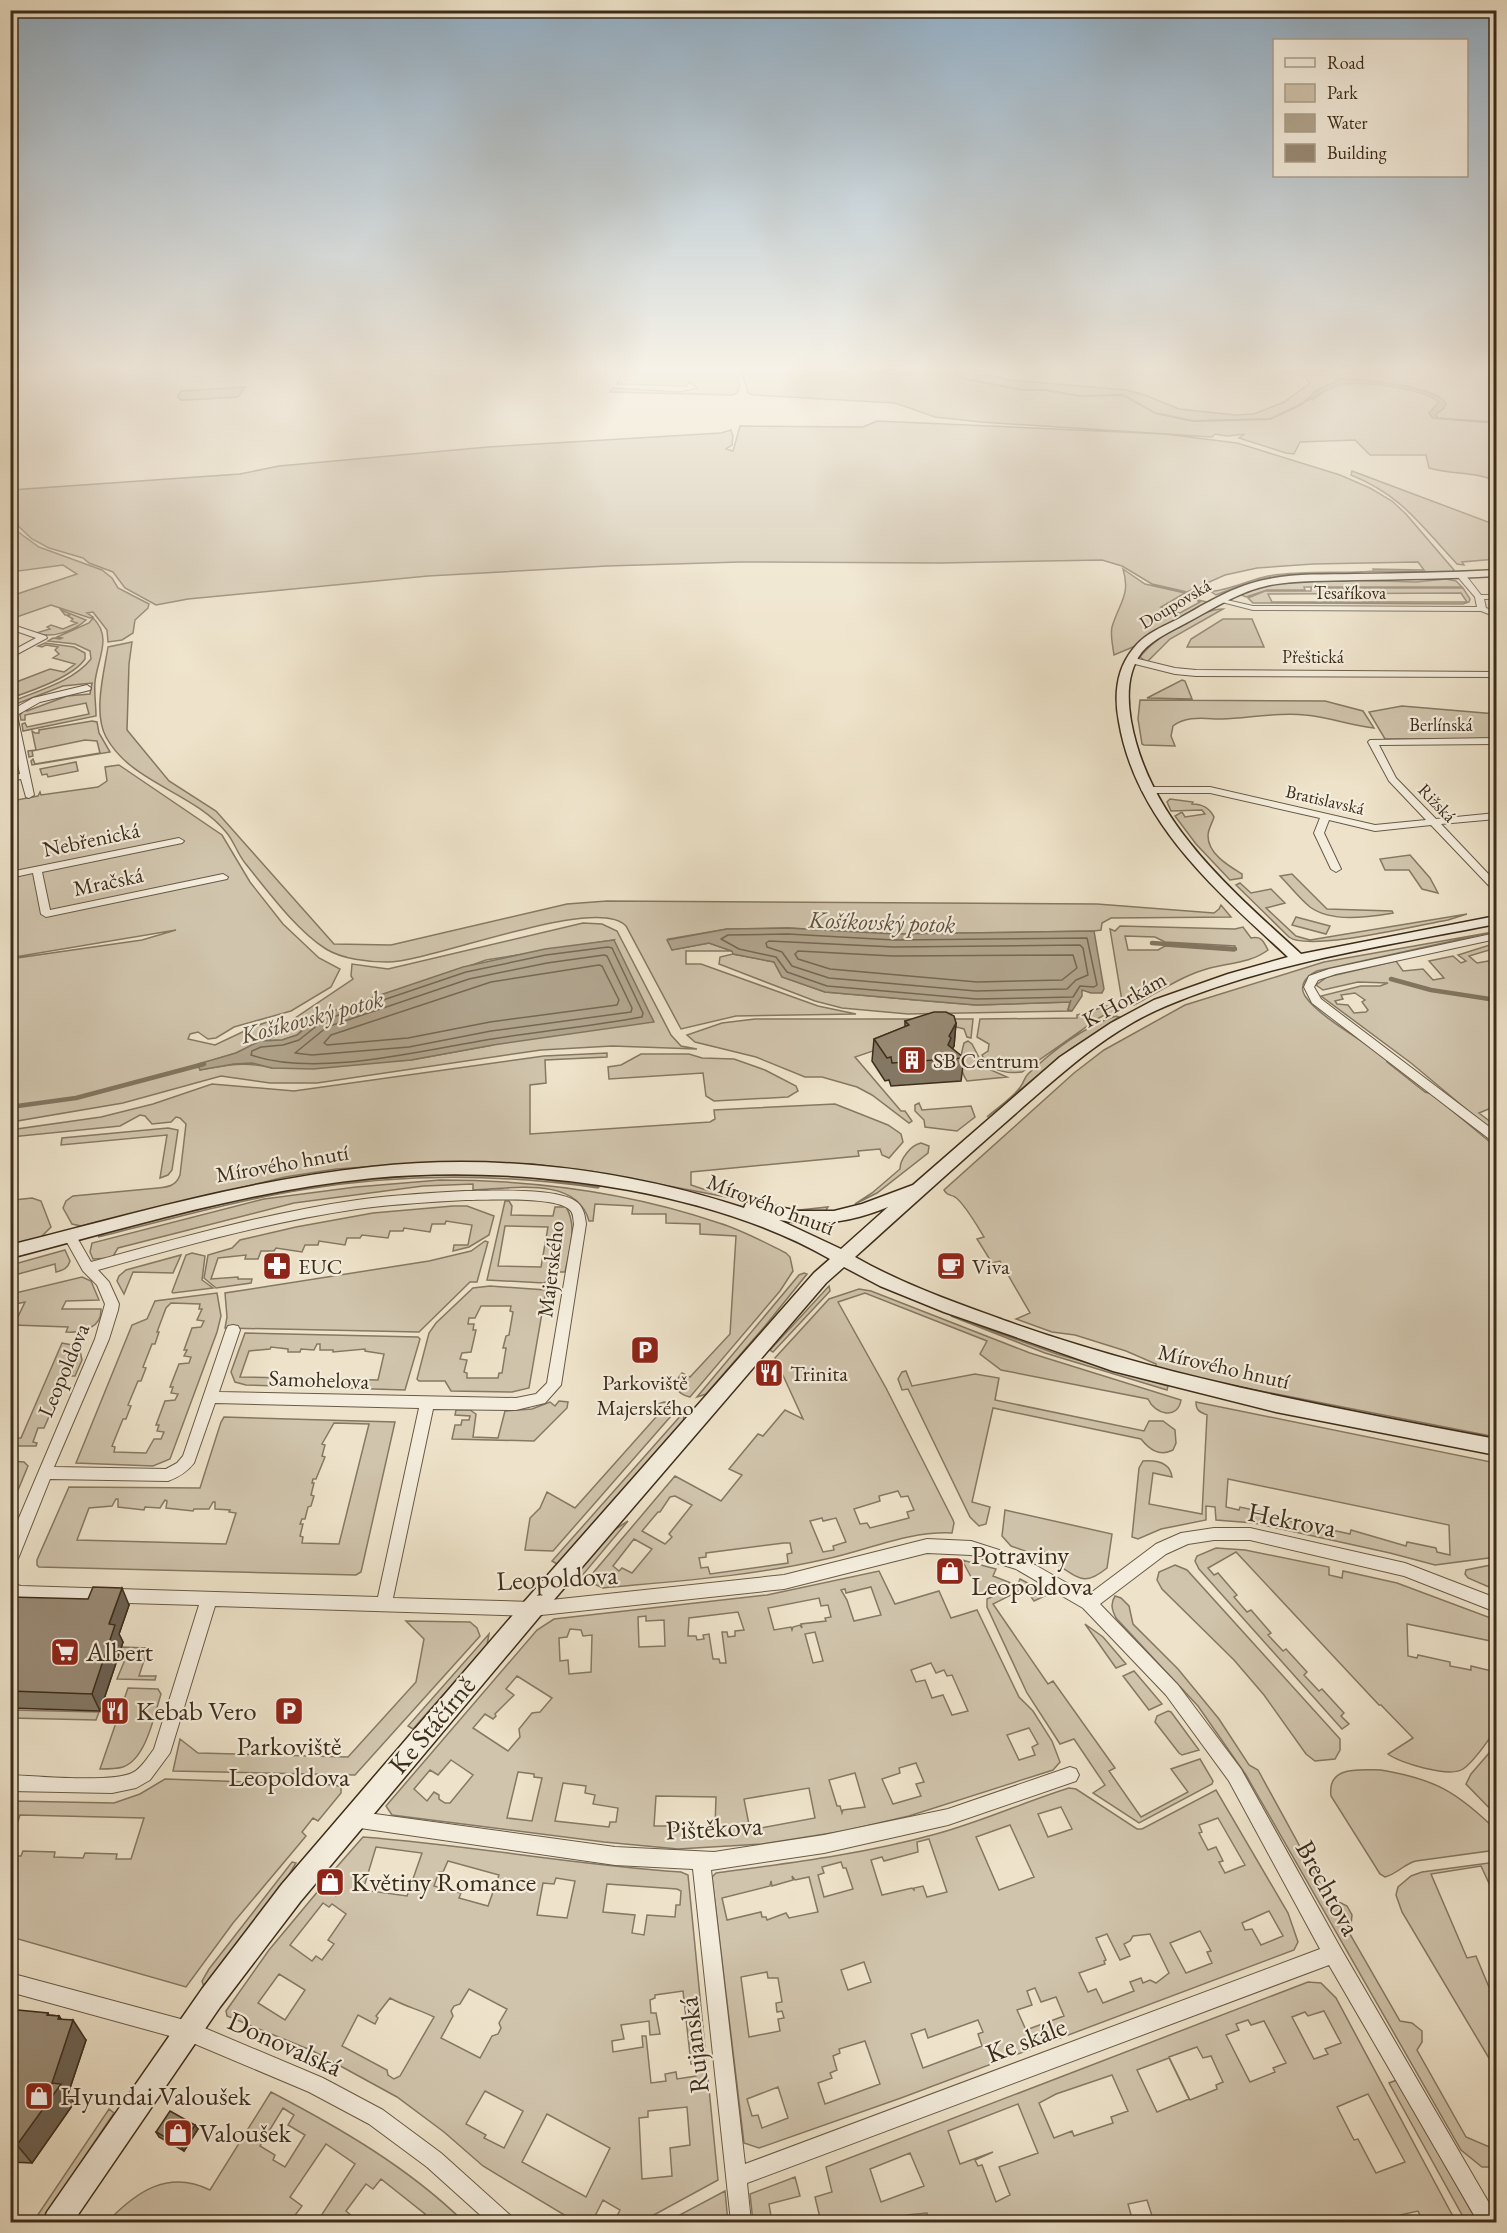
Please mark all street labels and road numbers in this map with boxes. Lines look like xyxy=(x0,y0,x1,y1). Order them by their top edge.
street label: Doupovská xyxy=(1135,573,1215,634)
street label: Tesaříkova xyxy=(1314,581,1387,604)
street label: Přeštická xyxy=(1282,645,1345,668)
street label: Berlínská xyxy=(1409,713,1473,736)
street label: Rižská xyxy=(1413,778,1462,828)
street label: Bratislavská xyxy=(1283,779,1368,820)
street label: Nebřenická xyxy=(40,815,142,864)
street label: Mračská xyxy=(70,860,146,903)
street label: K Horkám xyxy=(1077,965,1171,1034)
street label: Mírového hnutí xyxy=(213,1137,351,1189)
street label: Mírového hnutí xyxy=(703,1167,839,1242)
street label: Majerského xyxy=(530,1219,571,1319)
street label: Leopoldova xyxy=(31,1319,96,1421)
street label: Mírového hnutí xyxy=(1155,1337,1293,1396)
street label: Samohelova xyxy=(268,1363,370,1396)
street label: Hekrova xyxy=(1245,1494,1339,1545)
street label: Leopoldova xyxy=(495,1557,619,1598)
street label: Ke Stáčírně xyxy=(380,1668,483,1781)
street label: Pištěkova xyxy=(665,1807,764,1848)
street label: Brechtova xyxy=(1288,1834,1369,1942)
street label: Rujanská xyxy=(670,1995,717,2095)
street label: Donovalská xyxy=(222,2003,348,2084)
street label: Ke skále xyxy=(981,2008,1071,2071)

